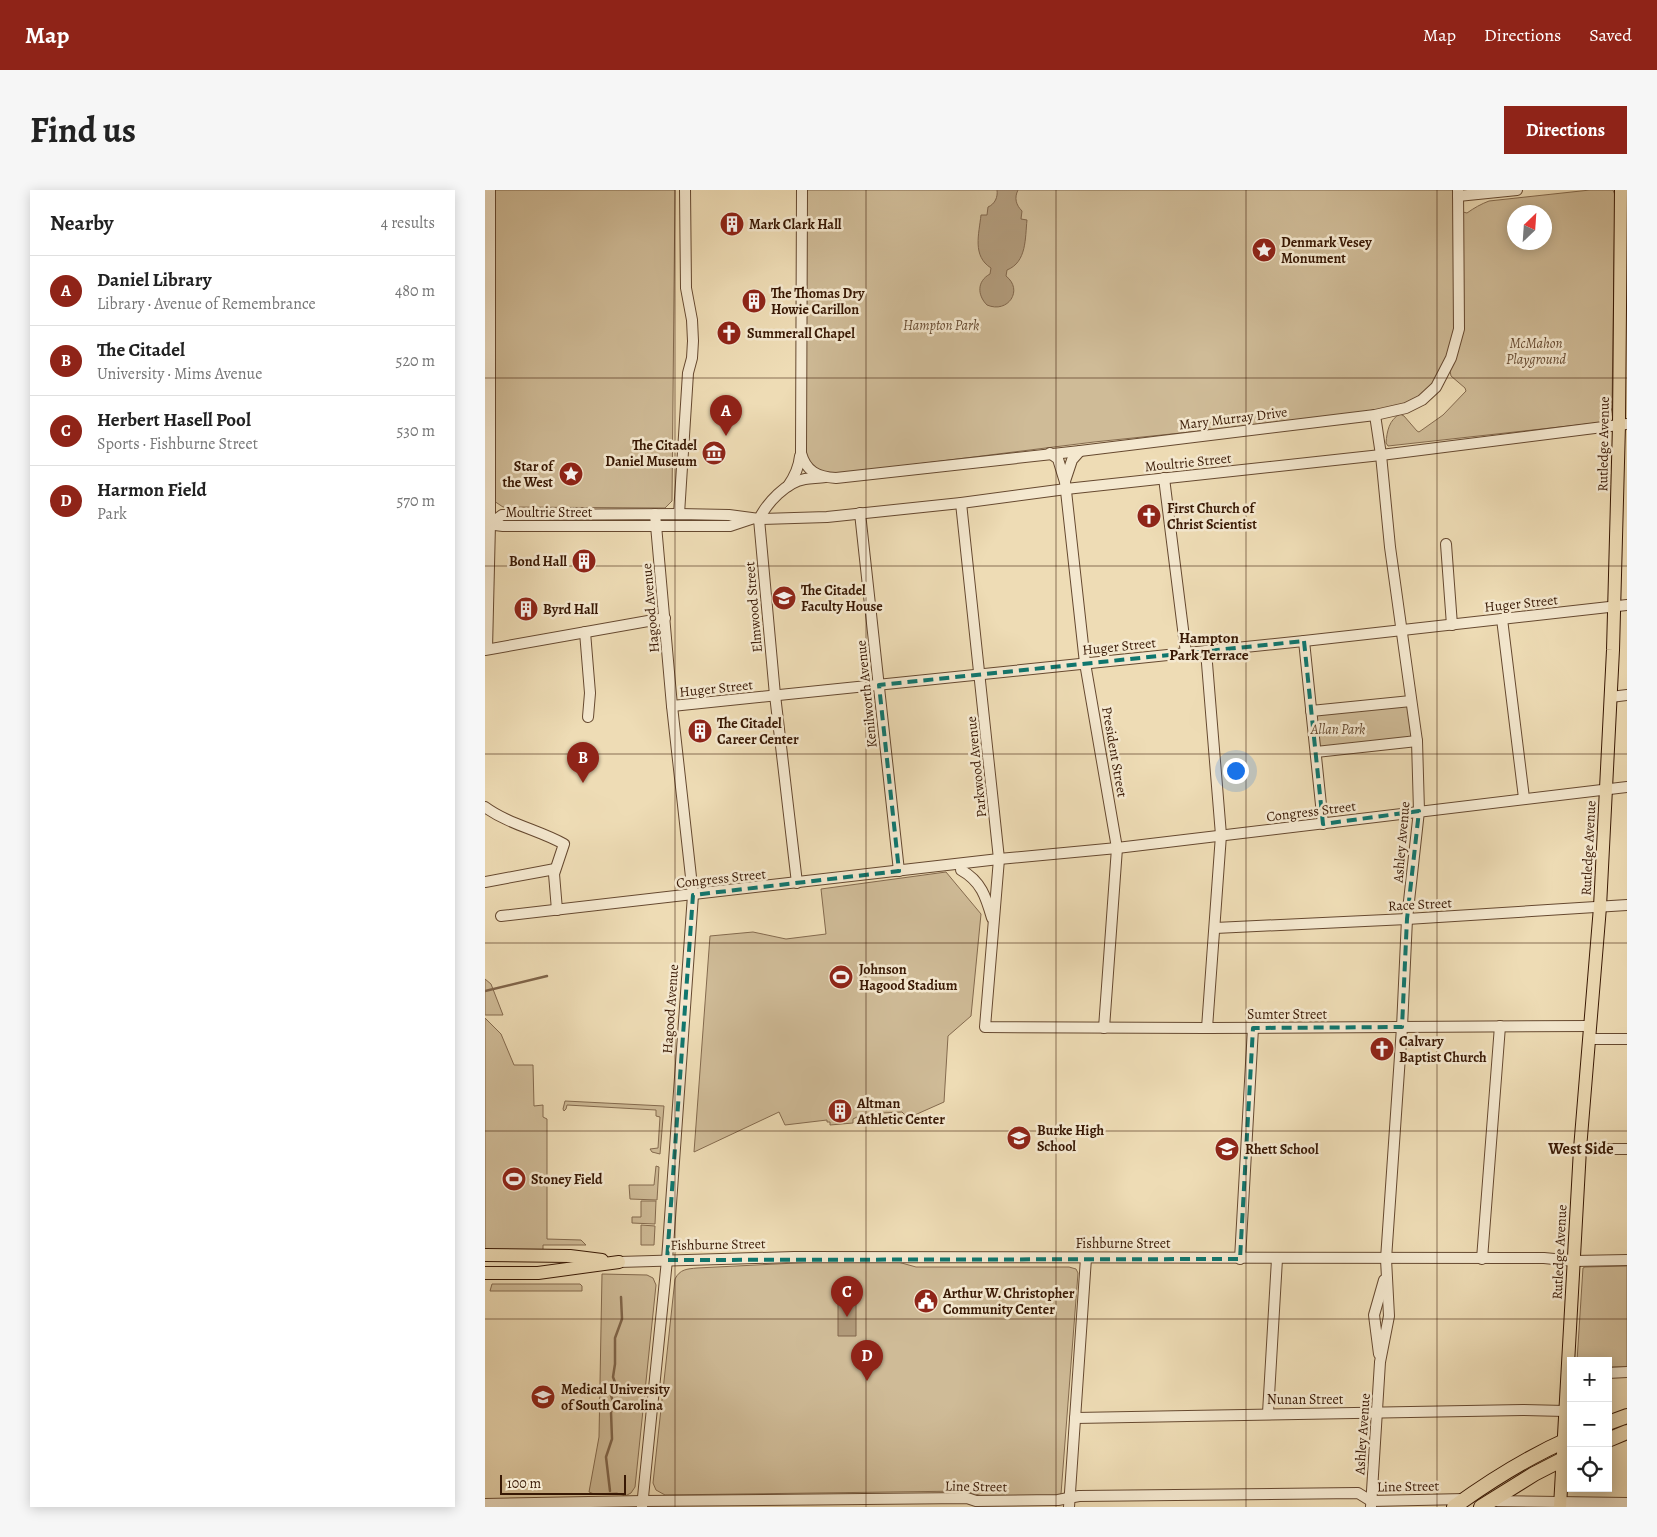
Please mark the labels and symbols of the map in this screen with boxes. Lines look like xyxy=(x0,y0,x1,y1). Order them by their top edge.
north arrow xyxy=(1507,205,1552,250)
building icon: Mark Clark Hall xyxy=(719,211,745,237)
place label: Mark Clark Hall xyxy=(749,215,842,234)
place label: Denmark Vesey Monument xyxy=(1281,233,1372,268)
place icon: Denmark Vesey Monument xyxy=(1251,237,1277,263)
place label: The Thomas Dry Howie Carillon xyxy=(771,284,865,319)
building icon: The Thomas Dry Howie Carillon xyxy=(741,288,767,314)
park label: Hampton Park xyxy=(903,316,979,335)
church icon: Summerall Chapel xyxy=(716,320,742,346)
place label: Summerall Chapel xyxy=(747,324,855,343)
park label: McMahon Playground xyxy=(1506,334,1567,369)
pin: A xyxy=(710,395,742,436)
street label: Rutledge Avenue xyxy=(1593,396,1614,492)
street label: Mary Murray Drive xyxy=(1178,402,1288,435)
place label: The Citadel Daniel Museum xyxy=(605,436,697,471)
museum icon: The Citadel Daniel Museum xyxy=(701,440,727,466)
street label: Moultrie Street xyxy=(1144,448,1233,476)
place label: Star of the West xyxy=(503,457,555,492)
place icon: Star of the West xyxy=(558,461,584,487)
place label: First Church of Christ Scientist xyxy=(1167,499,1257,534)
street label: Moultrie Street xyxy=(506,503,593,522)
church icon: First Church of Christ Scientist xyxy=(1136,503,1162,529)
building icon: Bond Hall xyxy=(571,548,597,574)
place label: Bond Hall xyxy=(509,552,567,571)
street label: Elmwood Street xyxy=(740,560,767,653)
street label: Hagood Avenue xyxy=(637,562,664,653)
place label: The Citadel Faculty House xyxy=(801,581,883,616)
school or university icon: The Citadel Faculty House xyxy=(771,585,797,611)
street label: Huger Street xyxy=(1483,590,1559,617)
building icon: Byrd Hall xyxy=(513,596,539,622)
place label: Byrd Hall xyxy=(543,600,598,619)
district label: Hampton Park Terrace xyxy=(1169,628,1249,665)
street label: Huger Street xyxy=(1081,633,1157,660)
street label: Kenilworth Avenue xyxy=(851,639,882,749)
street label: Huger Street xyxy=(678,675,754,702)
street label: President Street xyxy=(1097,705,1132,799)
place label: The Citadel Career Center xyxy=(717,714,799,749)
street label: Parkwood Avenue xyxy=(962,715,991,819)
building icon: The Citadel Career Center xyxy=(687,718,713,744)
park label: Allan Park xyxy=(1310,720,1365,739)
pin: B xyxy=(567,742,599,783)
your location xyxy=(1223,758,1249,784)
street label: Congress Street xyxy=(1265,797,1357,826)
street label: Rutledge Avenue xyxy=(1577,800,1600,896)
street label: Ashley Avenue xyxy=(1388,801,1415,885)
street label: Congress Street xyxy=(675,864,767,893)
street label: Race Street xyxy=(1388,893,1453,916)
place label: Johnson Hagood Stadium xyxy=(859,960,958,995)
street label: Hagood Avenue xyxy=(658,964,683,1054)
sports icon: Johnson Hagood Stadium xyxy=(828,964,854,990)
street label: Sumter Street xyxy=(1247,1005,1327,1024)
place label: Calvary Baptist Church xyxy=(1399,1032,1487,1067)
church icon: Calvary Baptist Church xyxy=(1369,1036,1395,1062)
place label: Altman Athletic Center xyxy=(856,1094,945,1129)
building icon: Altman Athletic Center xyxy=(827,1098,853,1124)
place label: Burke High School xyxy=(1037,1121,1105,1156)
school or university icon: Burke High School xyxy=(1006,1125,1032,1151)
school or university icon: Rhett School xyxy=(1214,1136,1240,1162)
district label: West Side xyxy=(1547,1138,1614,1160)
place label: Rhett School xyxy=(1245,1140,1319,1159)
sports icon: Stoney Field xyxy=(501,1166,527,1192)
place label: Stoney Field xyxy=(531,1170,603,1189)
street label: Rutledge Avenue xyxy=(1548,1204,1571,1300)
street label: Fishburne Street xyxy=(670,1234,766,1255)
street label: Fishburne Street xyxy=(1075,1234,1171,1253)
pin: C xyxy=(831,1276,863,1317)
place label: Arthur W. Christopher Community Center xyxy=(942,1284,1075,1319)
public building icon: Arthur W. Christopher Community Center xyxy=(913,1288,939,1314)
pin: D xyxy=(851,1340,883,1381)
place label: Medical University of South Carolina xyxy=(561,1380,670,1415)
school or university icon: Medical University of South Carolina xyxy=(530,1384,556,1410)
street label: Nunan Street xyxy=(1267,1390,1344,1409)
street label: Ashley Avenue xyxy=(1350,1393,1375,1476)
scale bar xyxy=(500,1472,626,1495)
street label: Line Street xyxy=(945,1476,1008,1497)
street label: Line Street xyxy=(1377,1476,1440,1497)

